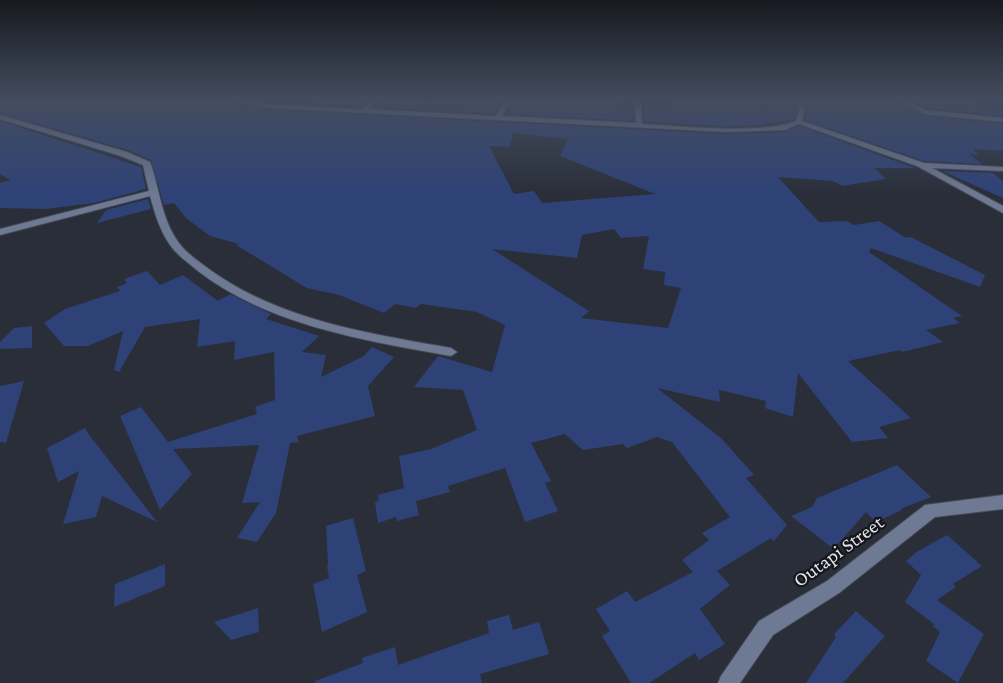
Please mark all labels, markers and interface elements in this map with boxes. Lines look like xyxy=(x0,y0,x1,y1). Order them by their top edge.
street label: Outapi Street xyxy=(789,511,888,592)

